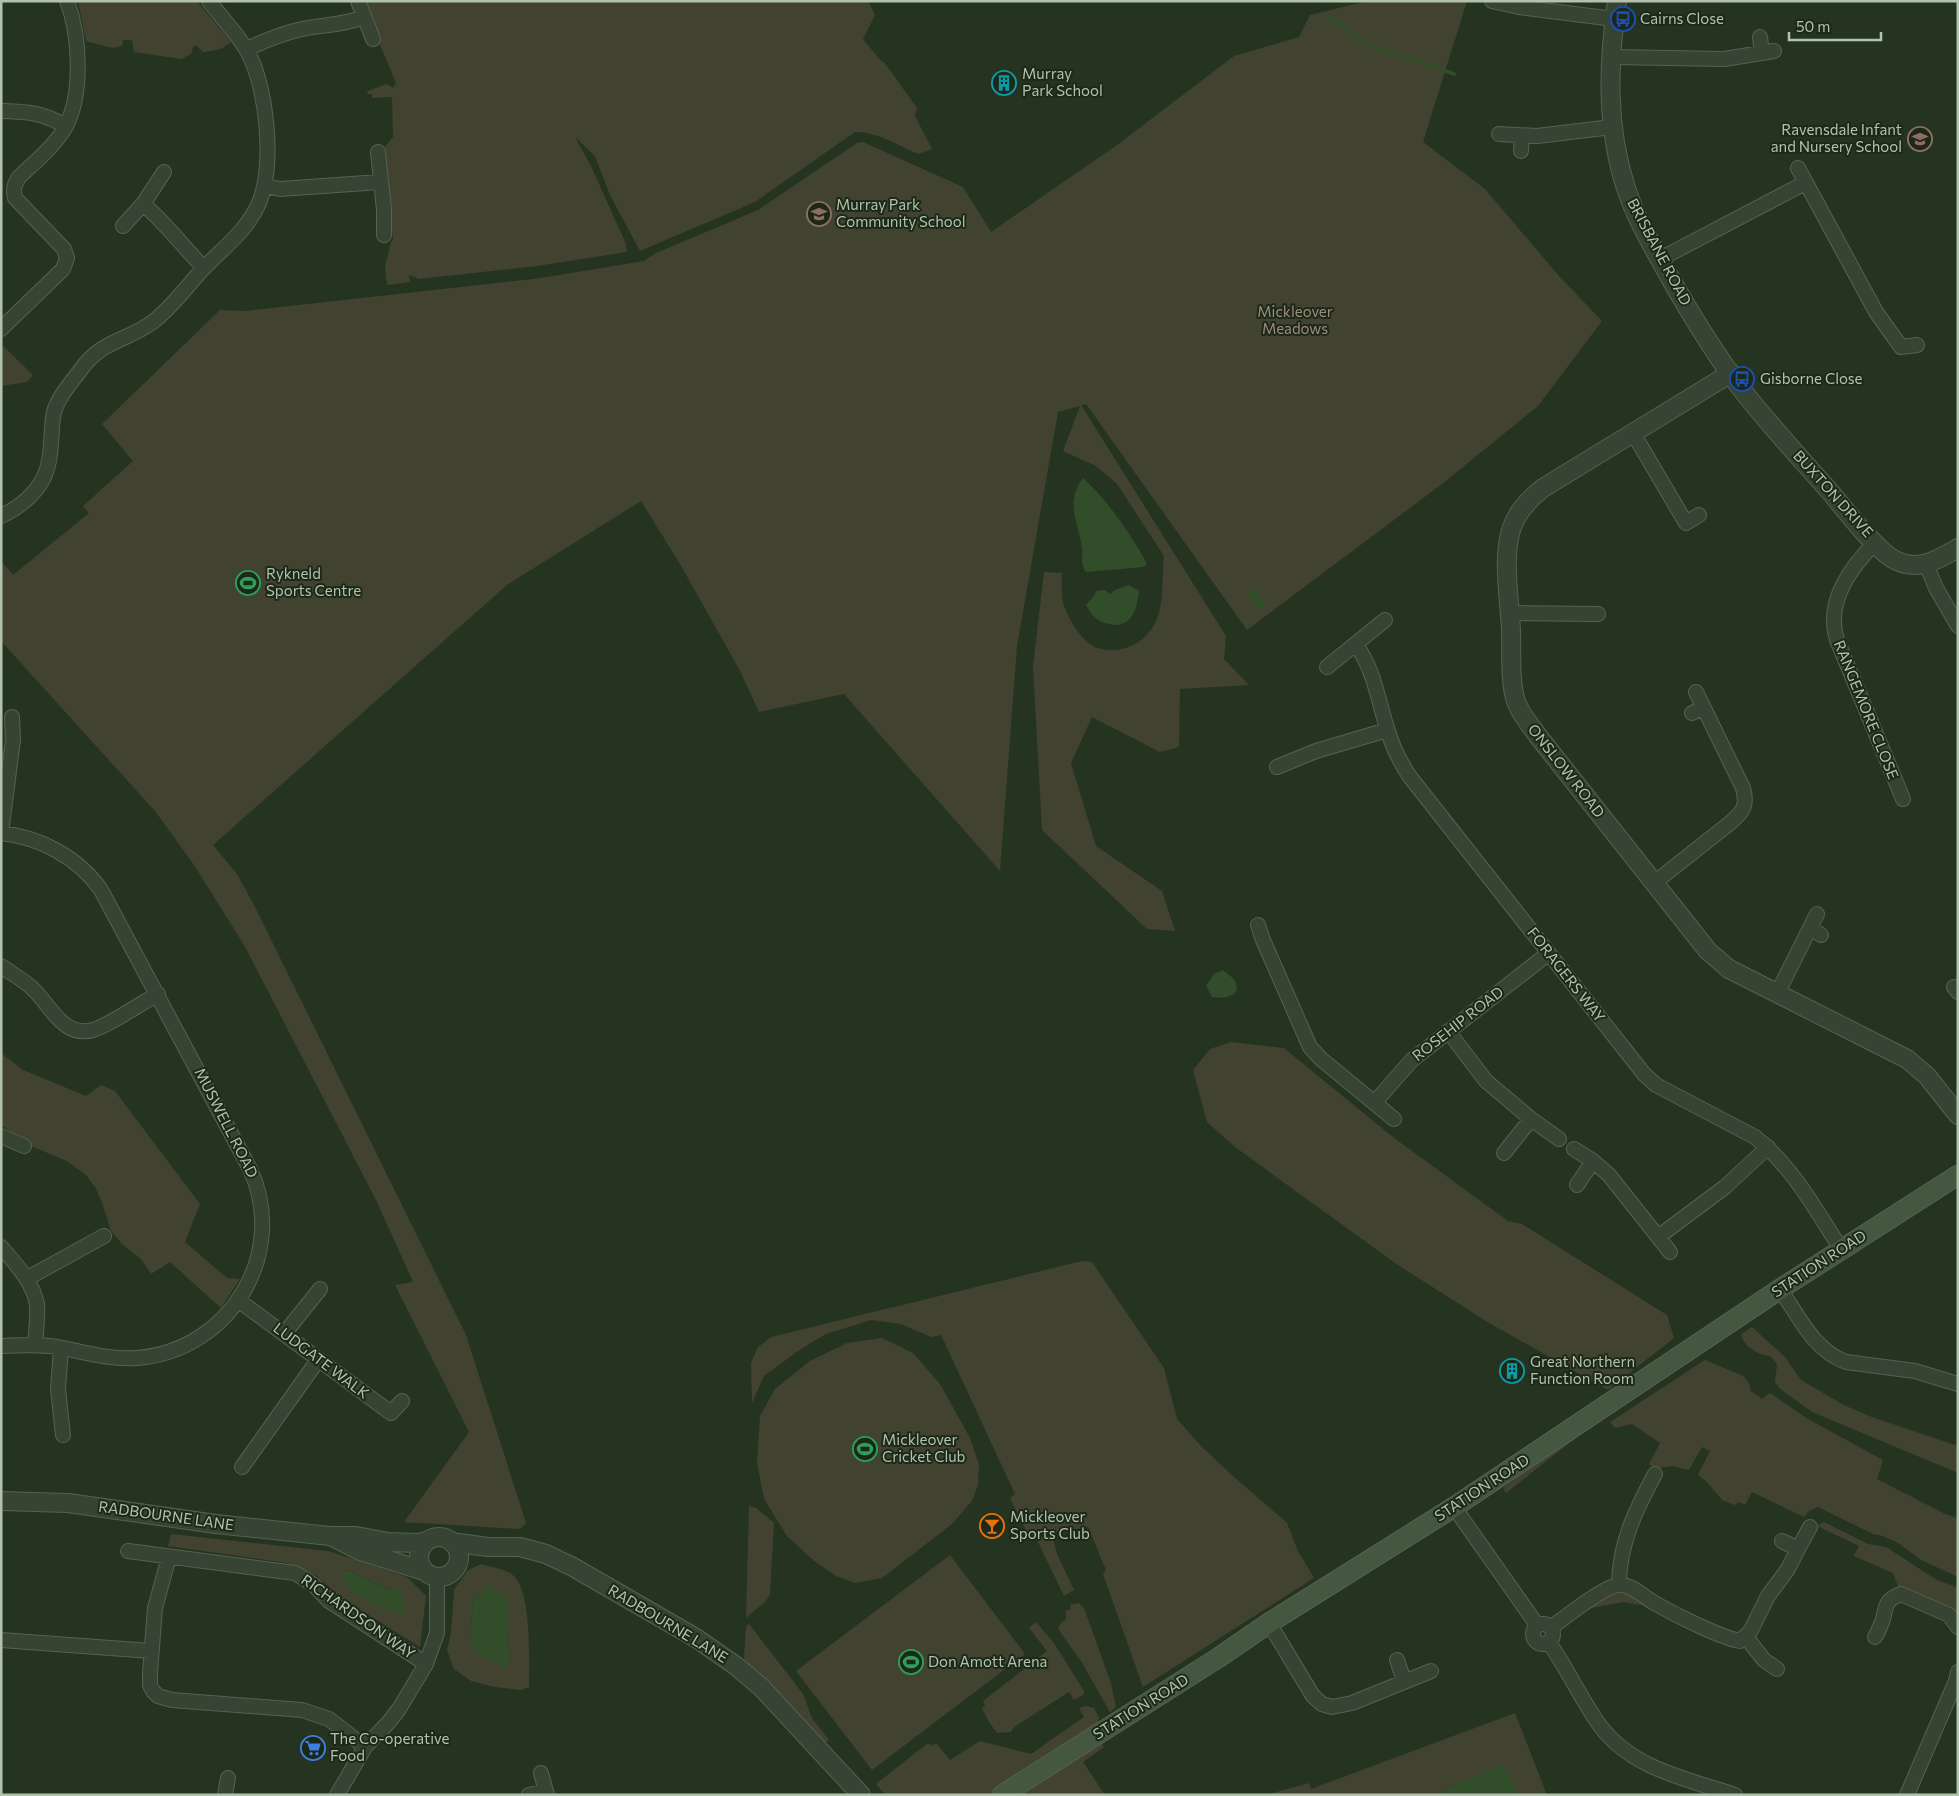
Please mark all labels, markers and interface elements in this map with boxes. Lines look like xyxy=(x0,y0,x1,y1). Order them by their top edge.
bus stop icon: Cairns Close xyxy=(1610,6,1636,32)
place label: Cairns Close xyxy=(1640,9,1724,27)
scale bar xyxy=(1789,10,1882,42)
text: 50 m xyxy=(1796,17,1830,35)
place label: Murray Park School xyxy=(1022,64,1103,99)
building icon: Murray Park School xyxy=(991,70,1017,96)
place label: Ravensdale Infant and Nursery School xyxy=(1771,120,1902,155)
school or university icon: Ravensdale Infant and Nursery School xyxy=(1907,126,1933,152)
place label: Murray Park Community School xyxy=(836,195,966,230)
street label: BRISBANE ROAD xyxy=(1624,195,1696,308)
school or university icon: Murray Park Community School xyxy=(806,201,832,227)
park label: Mickleover Meadows xyxy=(1257,302,1333,337)
bus stop icon: Gisborne Close xyxy=(1729,366,1755,392)
place label: Gisborne Close xyxy=(1760,369,1863,387)
street label: BUXTON DRIVE xyxy=(1790,446,1878,541)
place label: Rykneld Sports Centre xyxy=(266,564,361,599)
sports icon: Rykneld Sports Centre xyxy=(235,570,261,596)
street label: RANGEMORE CLOSE xyxy=(1831,637,1903,782)
street label: ONSLOW ROAD xyxy=(1525,720,1609,821)
street label: FORAGERS WAY xyxy=(1524,923,1610,1026)
street label: ROSEHIP ROAD xyxy=(1408,982,1506,1064)
street label: MUSWELL ROAD xyxy=(191,1065,262,1181)
street label: STATION ROAD xyxy=(1768,1226,1869,1300)
street label: LUDGATE WALK xyxy=(270,1318,373,1402)
place label: Great Northern Function Room xyxy=(1530,1352,1635,1387)
building icon: Great Northern Function Room xyxy=(1499,1358,1525,1384)
place label: Mickleover Cricket Club xyxy=(882,1430,966,1465)
sports icon: Mickleover Cricket Club xyxy=(852,1436,878,1462)
street label: STATION ROAD xyxy=(1431,1450,1532,1524)
street label: RADBOURNE LANE xyxy=(97,1497,235,1533)
place label: Mickleover Sports Club xyxy=(1010,1507,1090,1542)
bar icon: Mickleover Sports Club xyxy=(979,1513,1005,1539)
street label: RICHARDSON WAY xyxy=(298,1570,419,1663)
street label: RADBOURNE LANE xyxy=(605,1580,732,1666)
sports icon: Don Amott Arena xyxy=(898,1649,924,1675)
place label: Don Amott Arena xyxy=(928,1652,1047,1670)
street label: STATION ROAD xyxy=(1089,1670,1192,1743)
place label: The Co-operative Food xyxy=(330,1729,449,1764)
supermarket icon: The Co-operative Food xyxy=(300,1735,326,1761)

